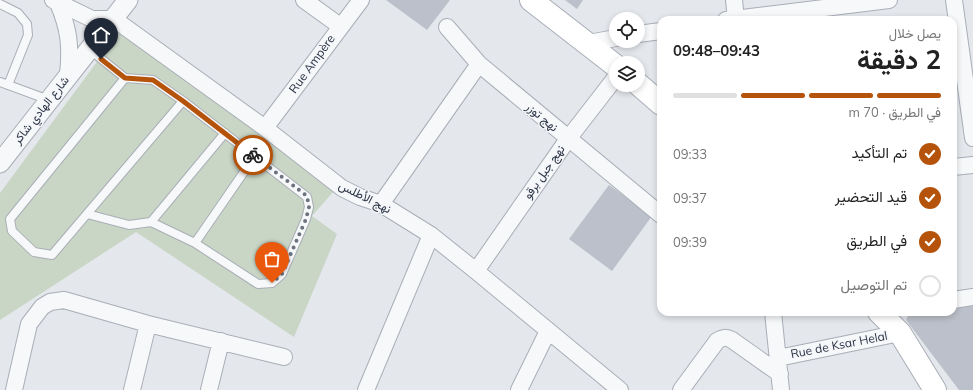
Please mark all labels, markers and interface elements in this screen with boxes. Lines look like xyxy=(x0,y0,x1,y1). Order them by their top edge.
map controls xyxy=(609,12,645,92)
button: locate xyxy=(609,12,645,48)
pin xyxy=(84,18,118,59)
icon: home xyxy=(90,24,112,46)
text: يصل خلال xyxy=(889,25,941,41)
street label: Rue Ampère xyxy=(285,31,338,96)
text: 09:43–09:48 xyxy=(673,41,760,60)
text: 2 دقيقة xyxy=(857,43,941,76)
button: layers xyxy=(609,56,645,92)
street label: شارع الهادي شاكر xyxy=(9,73,74,149)
street label: نهج توزر xyxy=(521,98,562,136)
text: في الطريق · 70 m xyxy=(848,104,941,120)
courier xyxy=(233,135,273,175)
street label: نهج جبل برقو xyxy=(520,142,569,203)
text: تم التأكيد xyxy=(851,143,907,162)
icon: check xyxy=(919,143,941,165)
icon: bike xyxy=(242,144,264,166)
text: 09:33 xyxy=(673,146,707,162)
street label: نهج الأطلس xyxy=(336,177,394,218)
text: قيد التحضير xyxy=(835,187,907,206)
icon: check xyxy=(919,187,941,209)
text: 09:37 xyxy=(673,190,707,206)
text: في الطريق xyxy=(847,231,907,250)
icon: check xyxy=(919,231,941,253)
text: 09:39 xyxy=(673,234,707,250)
pin xyxy=(255,242,289,283)
icon: bag xyxy=(261,248,283,270)
text: تم التوصيل xyxy=(841,275,907,294)
street label: Rue de Ksar Helal xyxy=(789,328,889,361)

